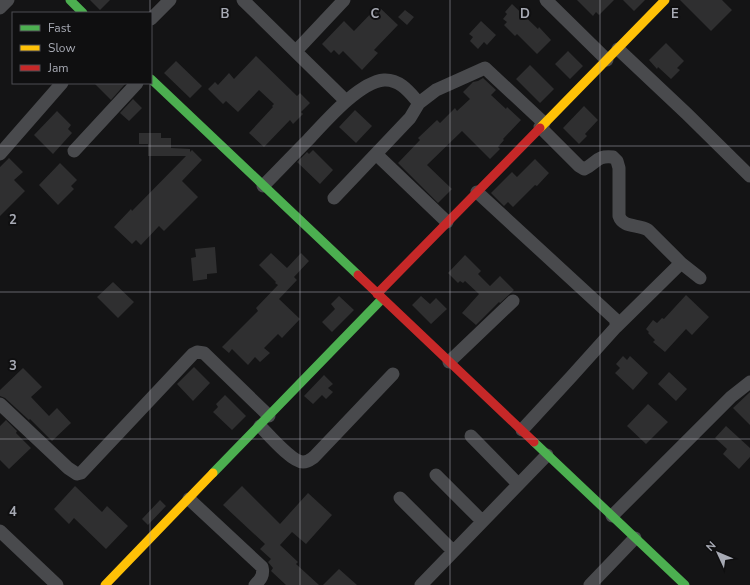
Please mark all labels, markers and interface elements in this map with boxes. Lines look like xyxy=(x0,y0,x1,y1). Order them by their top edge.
text: B xyxy=(221,5,230,23)
text: C xyxy=(371,5,380,23)
text: D xyxy=(520,5,530,23)
text: E xyxy=(671,5,679,23)
legend xyxy=(12,12,152,84)
text: Fast xyxy=(48,20,71,36)
text: Slow xyxy=(48,40,76,56)
text: Jam xyxy=(47,60,69,76)
text: 2 xyxy=(9,211,17,229)
text: 3 xyxy=(9,357,17,375)
text: 4 xyxy=(9,503,17,521)
north arrow xyxy=(698,533,738,573)
text: N xyxy=(703,538,719,555)

